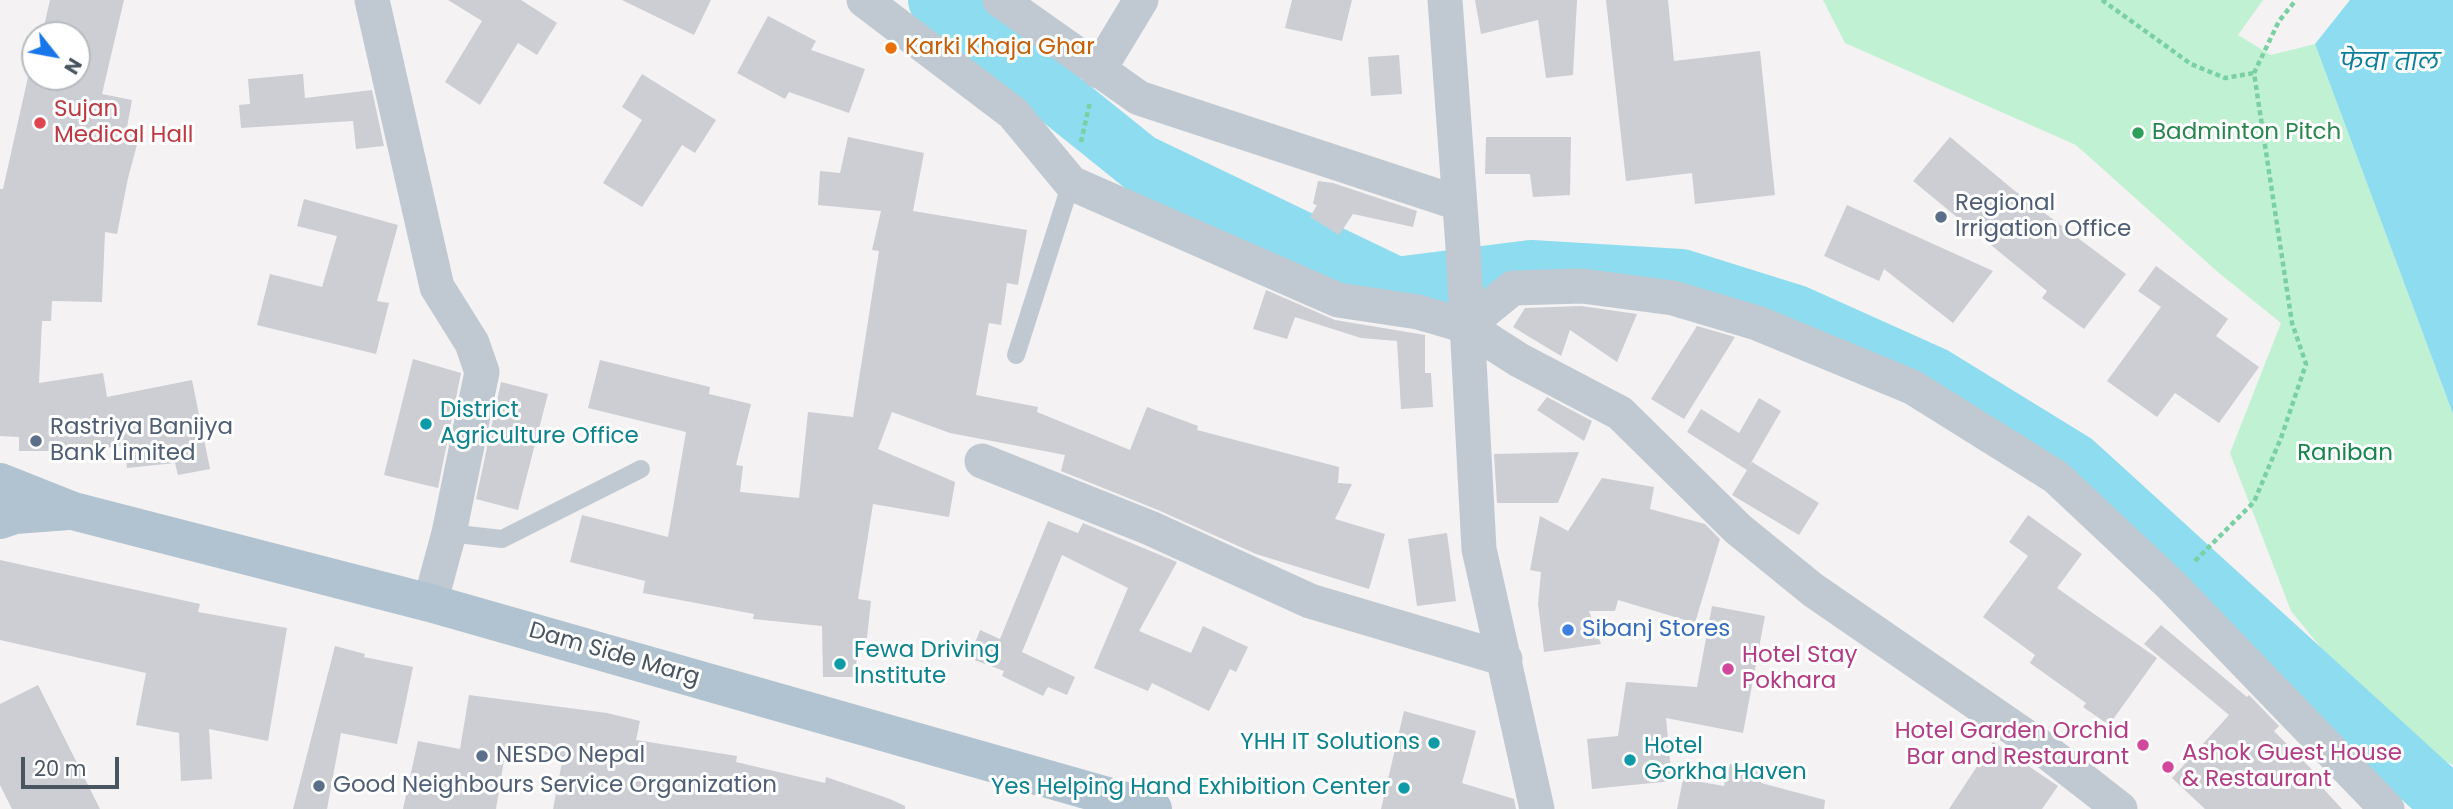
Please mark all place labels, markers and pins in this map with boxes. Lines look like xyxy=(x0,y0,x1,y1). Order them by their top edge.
place label: Karki Khaja Ghar xyxy=(905,34,1095,62)
marker: Karki Khaja Ghar xyxy=(883,40,899,56)
place label: Sujan Medical Hall xyxy=(54,96,193,150)
marker: Sujan Medical Hall xyxy=(32,115,48,131)
place label: Badminton Pitch xyxy=(2152,119,2341,147)
marker: Badminton Pitch xyxy=(2130,125,2146,141)
place label: Regional Irrigation Office xyxy=(1955,190,2131,244)
marker: Regional Irrigation Office xyxy=(1933,209,1949,225)
place label: District Agriculture Office xyxy=(440,397,639,451)
place label: Rastriya Banijya Bank Limited xyxy=(50,414,233,468)
marker: District Agriculture Office xyxy=(418,416,434,432)
marker: Rastriya Banijya Bank Limited xyxy=(28,433,44,449)
place label: Sibanj Stores xyxy=(1582,616,1730,644)
marker: Sibanj Stores xyxy=(1560,622,1576,638)
place label: Fewa Driving Institute xyxy=(854,637,1000,691)
place label: Hotel Stay Pokhara xyxy=(1742,642,1857,696)
marker: Fewa Driving Institute xyxy=(832,656,848,672)
marker: Hotel Stay Pokhara xyxy=(1720,661,1736,677)
place label: Hotel Garden Orchid Bar and Restaurant xyxy=(1895,718,2129,772)
place label: YHH IT Solutions xyxy=(1240,729,1420,757)
place label: Hotel Gorkha Haven xyxy=(1644,733,1807,787)
marker: YHH IT Solutions xyxy=(1426,735,1442,751)
marker: Hotel Garden Orchid Bar and Restaurant xyxy=(2135,737,2151,753)
place label: Ashok Guest House & Restaurant xyxy=(2182,740,2402,794)
place label: NESDO Nepal xyxy=(496,742,645,770)
marker: NESDO Nepal xyxy=(474,748,490,764)
marker: Hotel Gorkha Haven xyxy=(1622,752,1638,768)
marker: Ashok Guest House & Restaurant xyxy=(2160,759,2176,775)
place label: Good Neighbours Service Organization xyxy=(333,772,777,800)
place label: Yes Helping Hand Exhibition Center xyxy=(991,774,1390,802)
marker: Good Neighbours Service Organization xyxy=(311,778,327,794)
marker: Yes Helping Hand Exhibition Center xyxy=(1396,780,1412,796)

